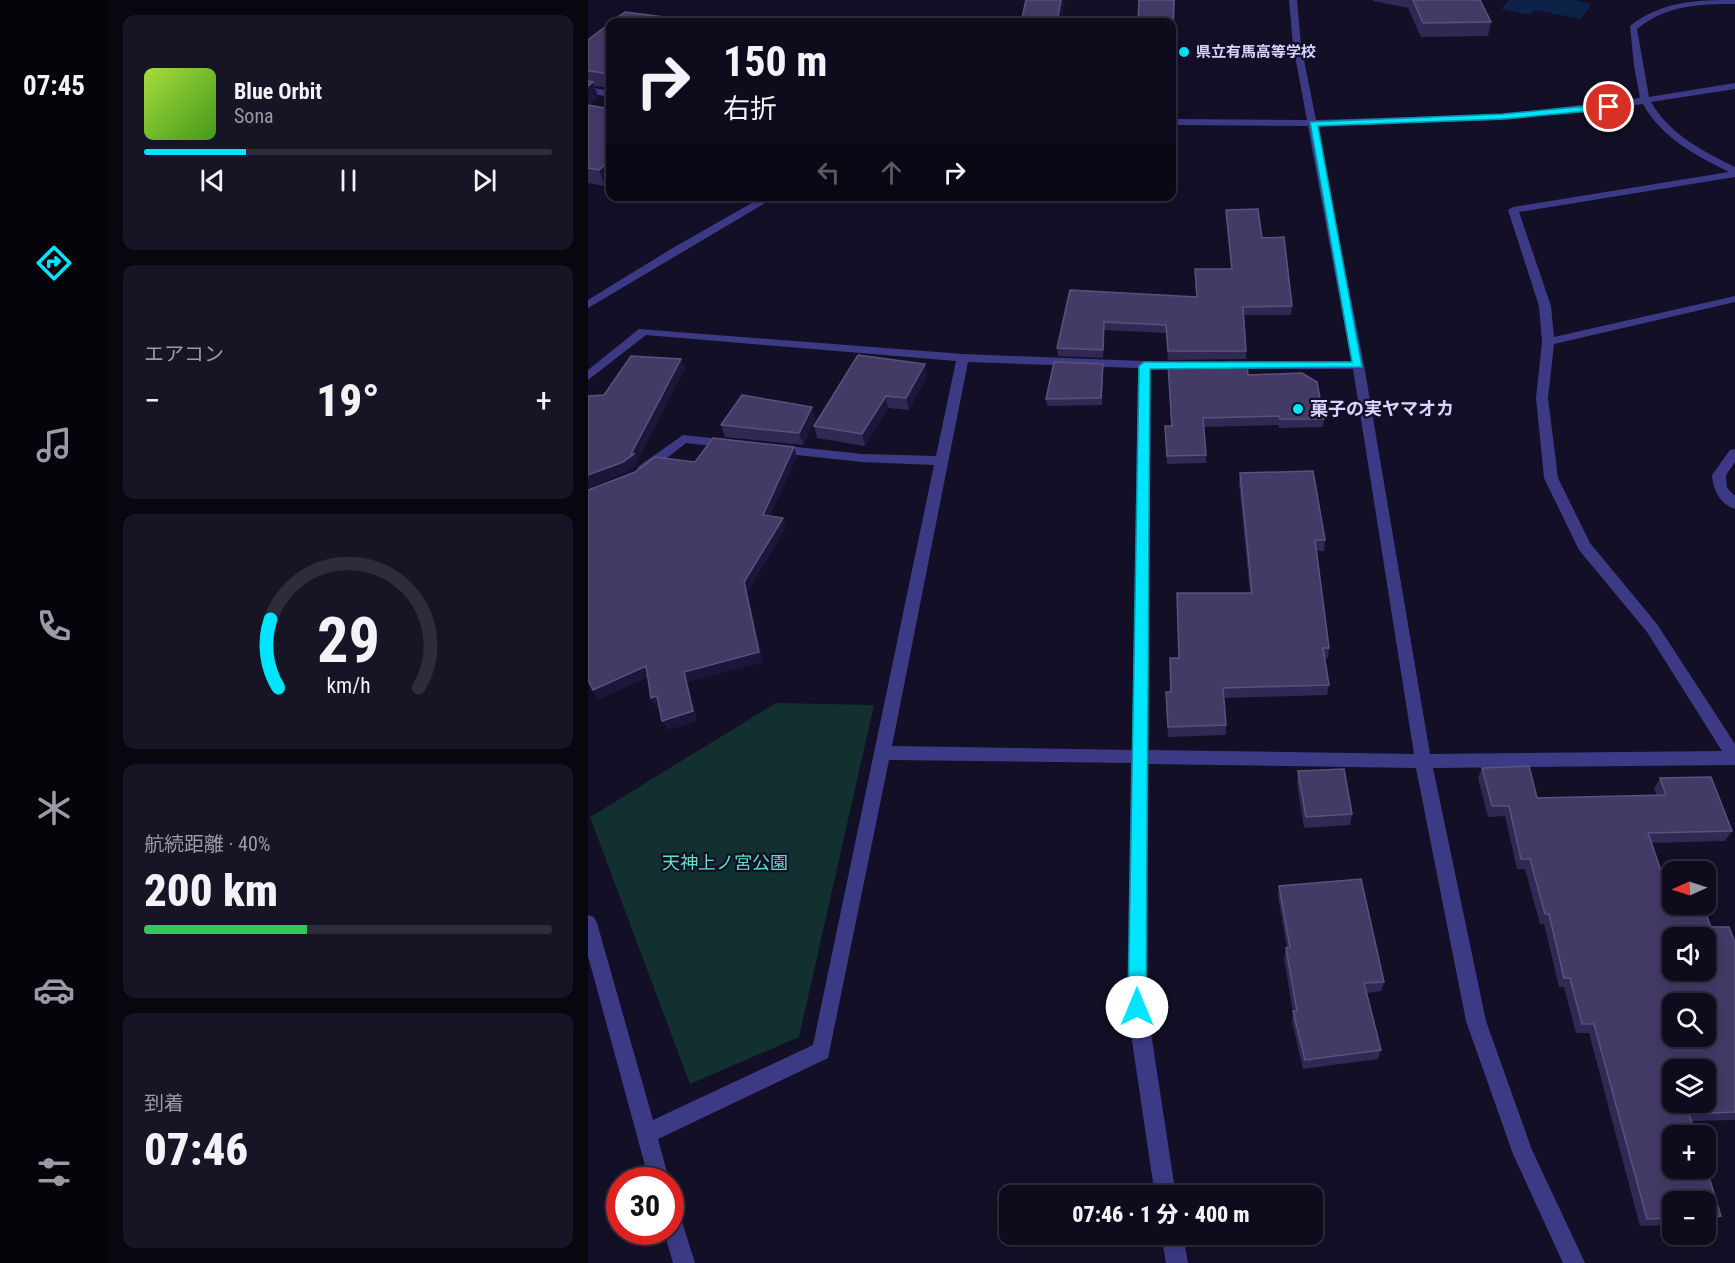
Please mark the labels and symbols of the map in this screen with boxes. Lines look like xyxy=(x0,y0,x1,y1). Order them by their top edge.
place label: 県立有馬高等学校 xyxy=(1196,43,1316,61)
marker: 県立有馬高等学校 xyxy=(1177,45,1191,59)
pin xyxy=(1583,81,1634,132)
place label: 菓子の実ヤマオカ xyxy=(1310,398,1454,419)
marker: 菓子の実ヤマオカ xyxy=(1291,402,1305,416)
park label: 天神上ノ宮公園 xyxy=(662,852,788,873)
north arrow xyxy=(1662,861,1716,915)
position arrow xyxy=(1105,975,1169,1039)
speed limit sign: 30 xyxy=(606,1167,684,1245)

